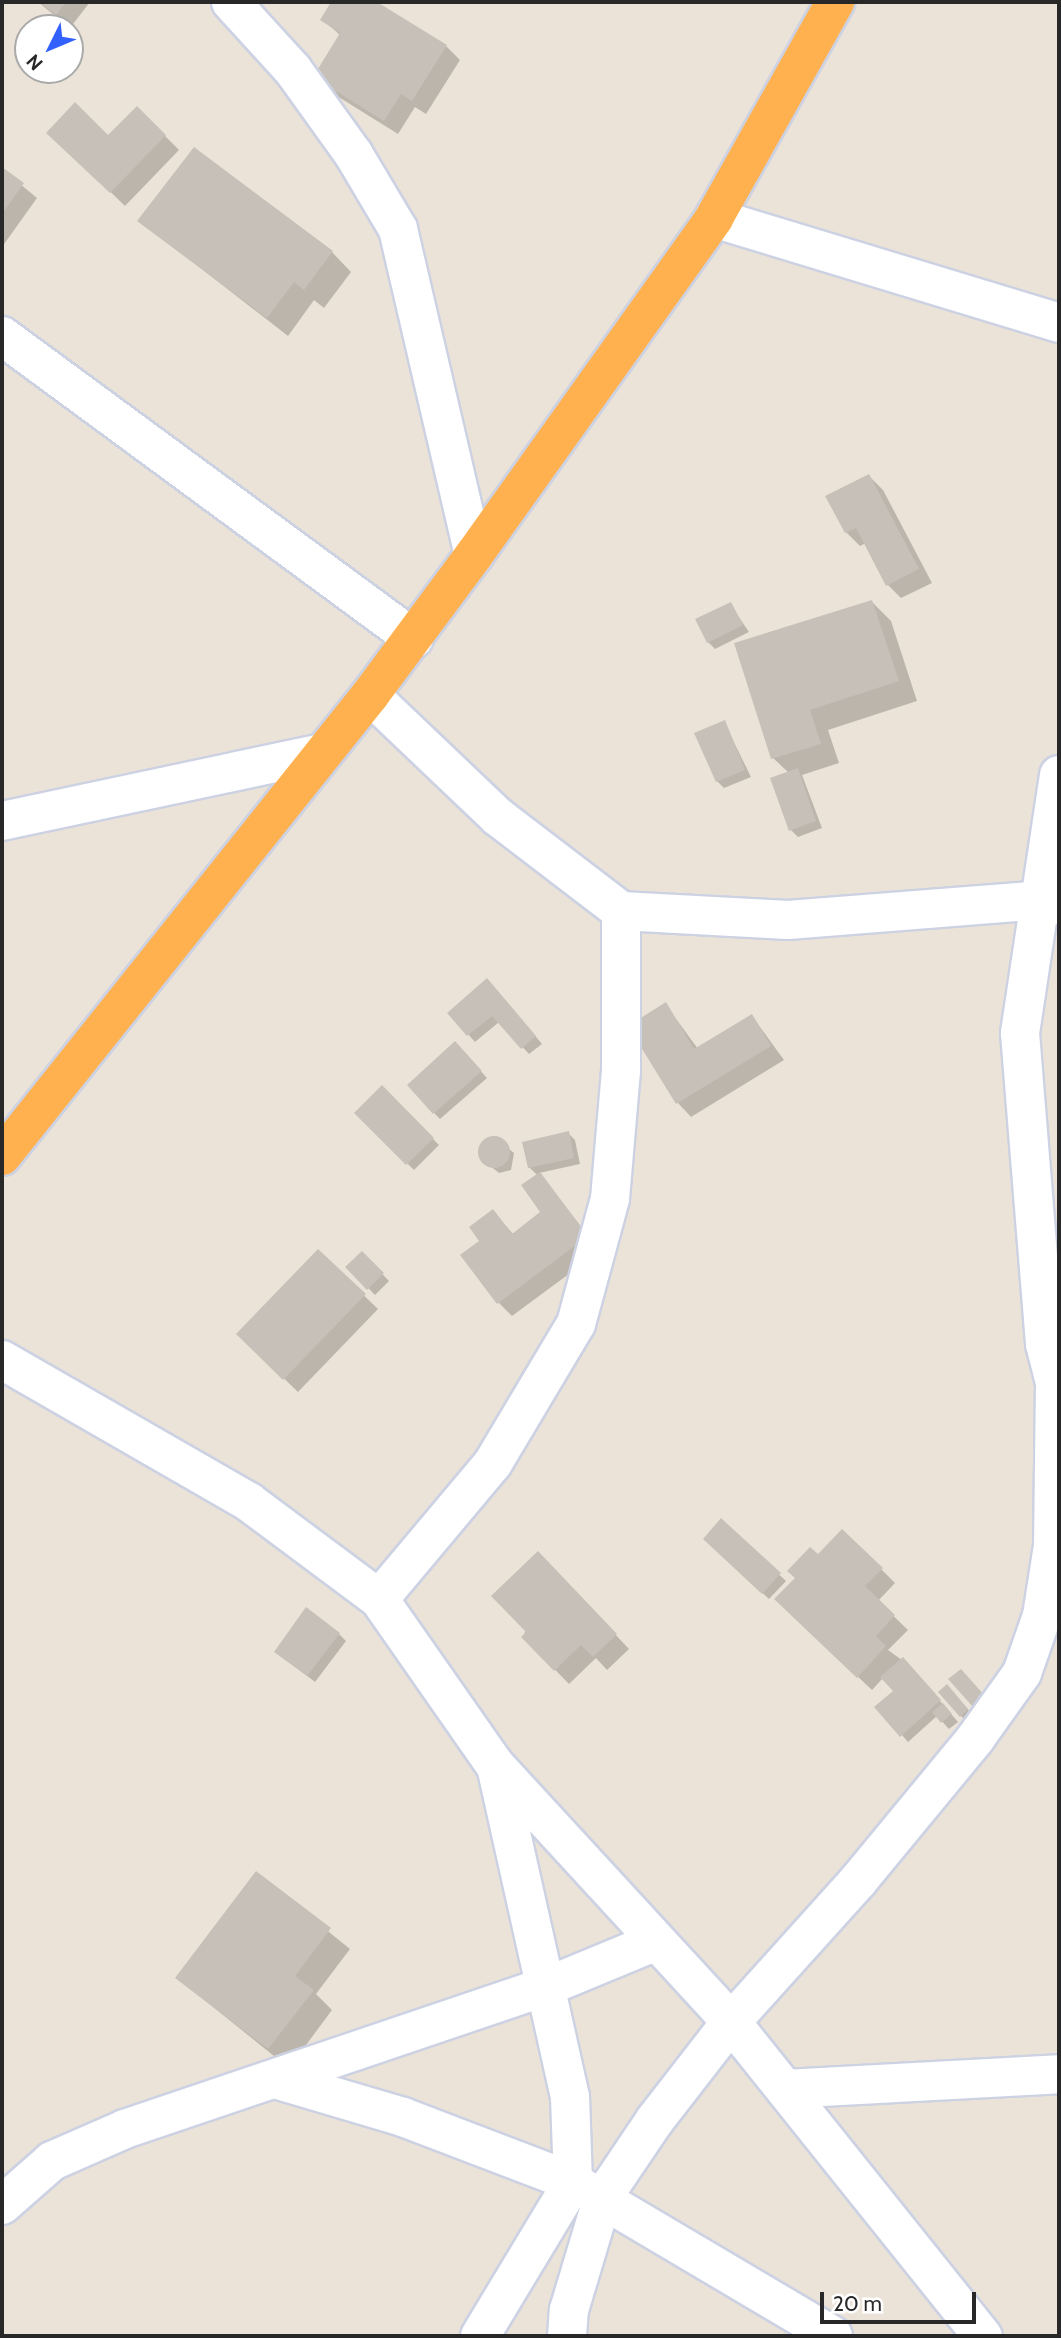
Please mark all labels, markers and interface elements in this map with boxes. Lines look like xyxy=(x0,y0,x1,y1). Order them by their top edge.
north arrow xyxy=(14,14,84,84)
text: N xyxy=(22,50,48,75)
scale bar xyxy=(823,2278,979,2322)
text: 20 m xyxy=(833,2291,882,2316)

